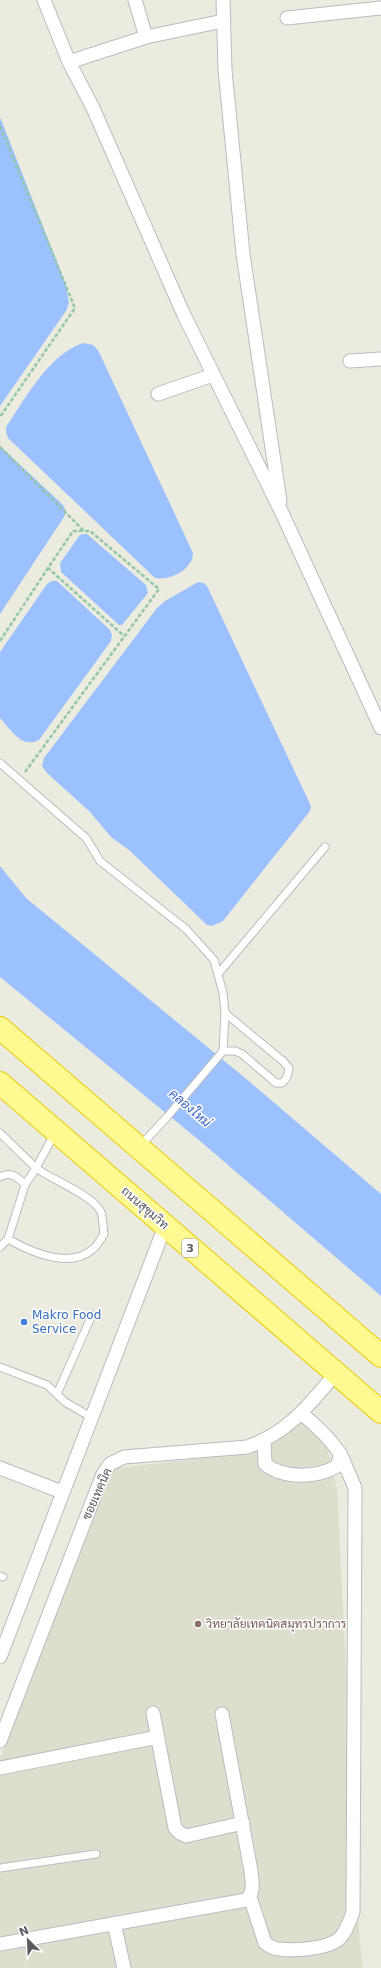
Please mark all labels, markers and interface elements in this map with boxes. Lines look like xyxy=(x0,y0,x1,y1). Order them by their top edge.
water label: คลองใหม่ xyxy=(166,1085,215,1131)
street label: ถนนสุขุมวิท xyxy=(117,1184,171,1234)
road number: 3 xyxy=(182,1239,198,1257)
place label: Makro Food Service xyxy=(32,1308,101,1336)
marker: Makro Food Service xyxy=(19,1317,29,1327)
street label: ซอยเทคนิค xyxy=(79,1466,115,1522)
place label: วิทยาลัยเทคนิคสมุทรปราการ xyxy=(205,1617,346,1633)
marker: วิทยาลัยเทคนิคสมุทรปราการ xyxy=(193,1619,203,1629)
north arrow xyxy=(8,1920,48,1960)
text: N xyxy=(17,1924,31,1939)

